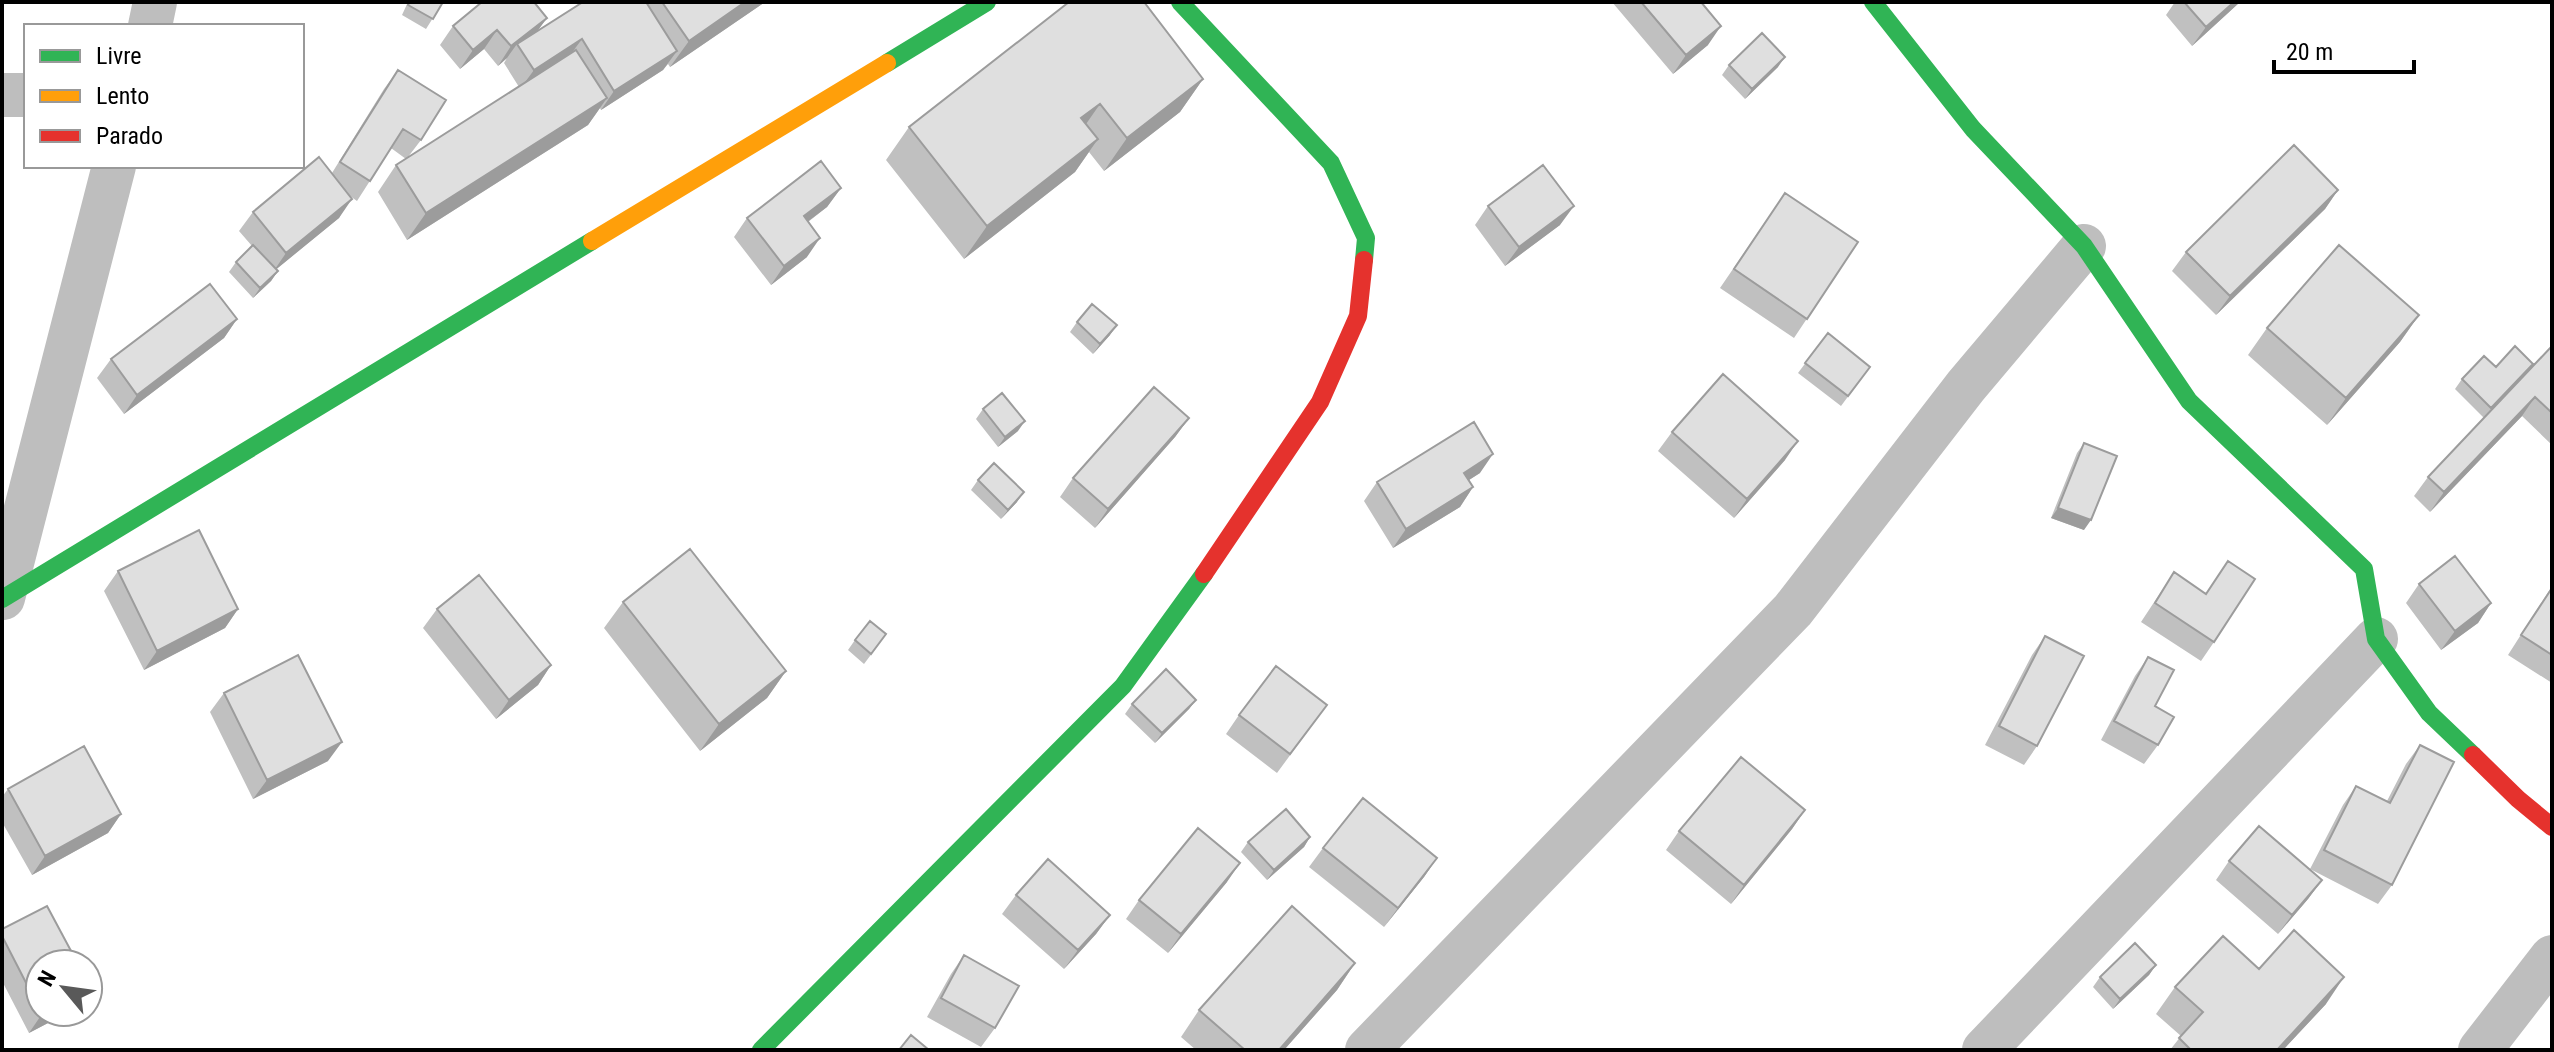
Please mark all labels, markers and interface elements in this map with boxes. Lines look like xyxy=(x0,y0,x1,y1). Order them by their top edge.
legend xyxy=(24,24,304,168)
scale bar xyxy=(2274,24,2414,74)
text: 20 m xyxy=(2286,38,2333,66)
text: Livre xyxy=(96,42,142,70)
text: Lento xyxy=(96,82,149,110)
text: Parado xyxy=(96,122,163,150)
north arrow xyxy=(24,948,104,1028)
text: N xyxy=(33,967,61,991)

